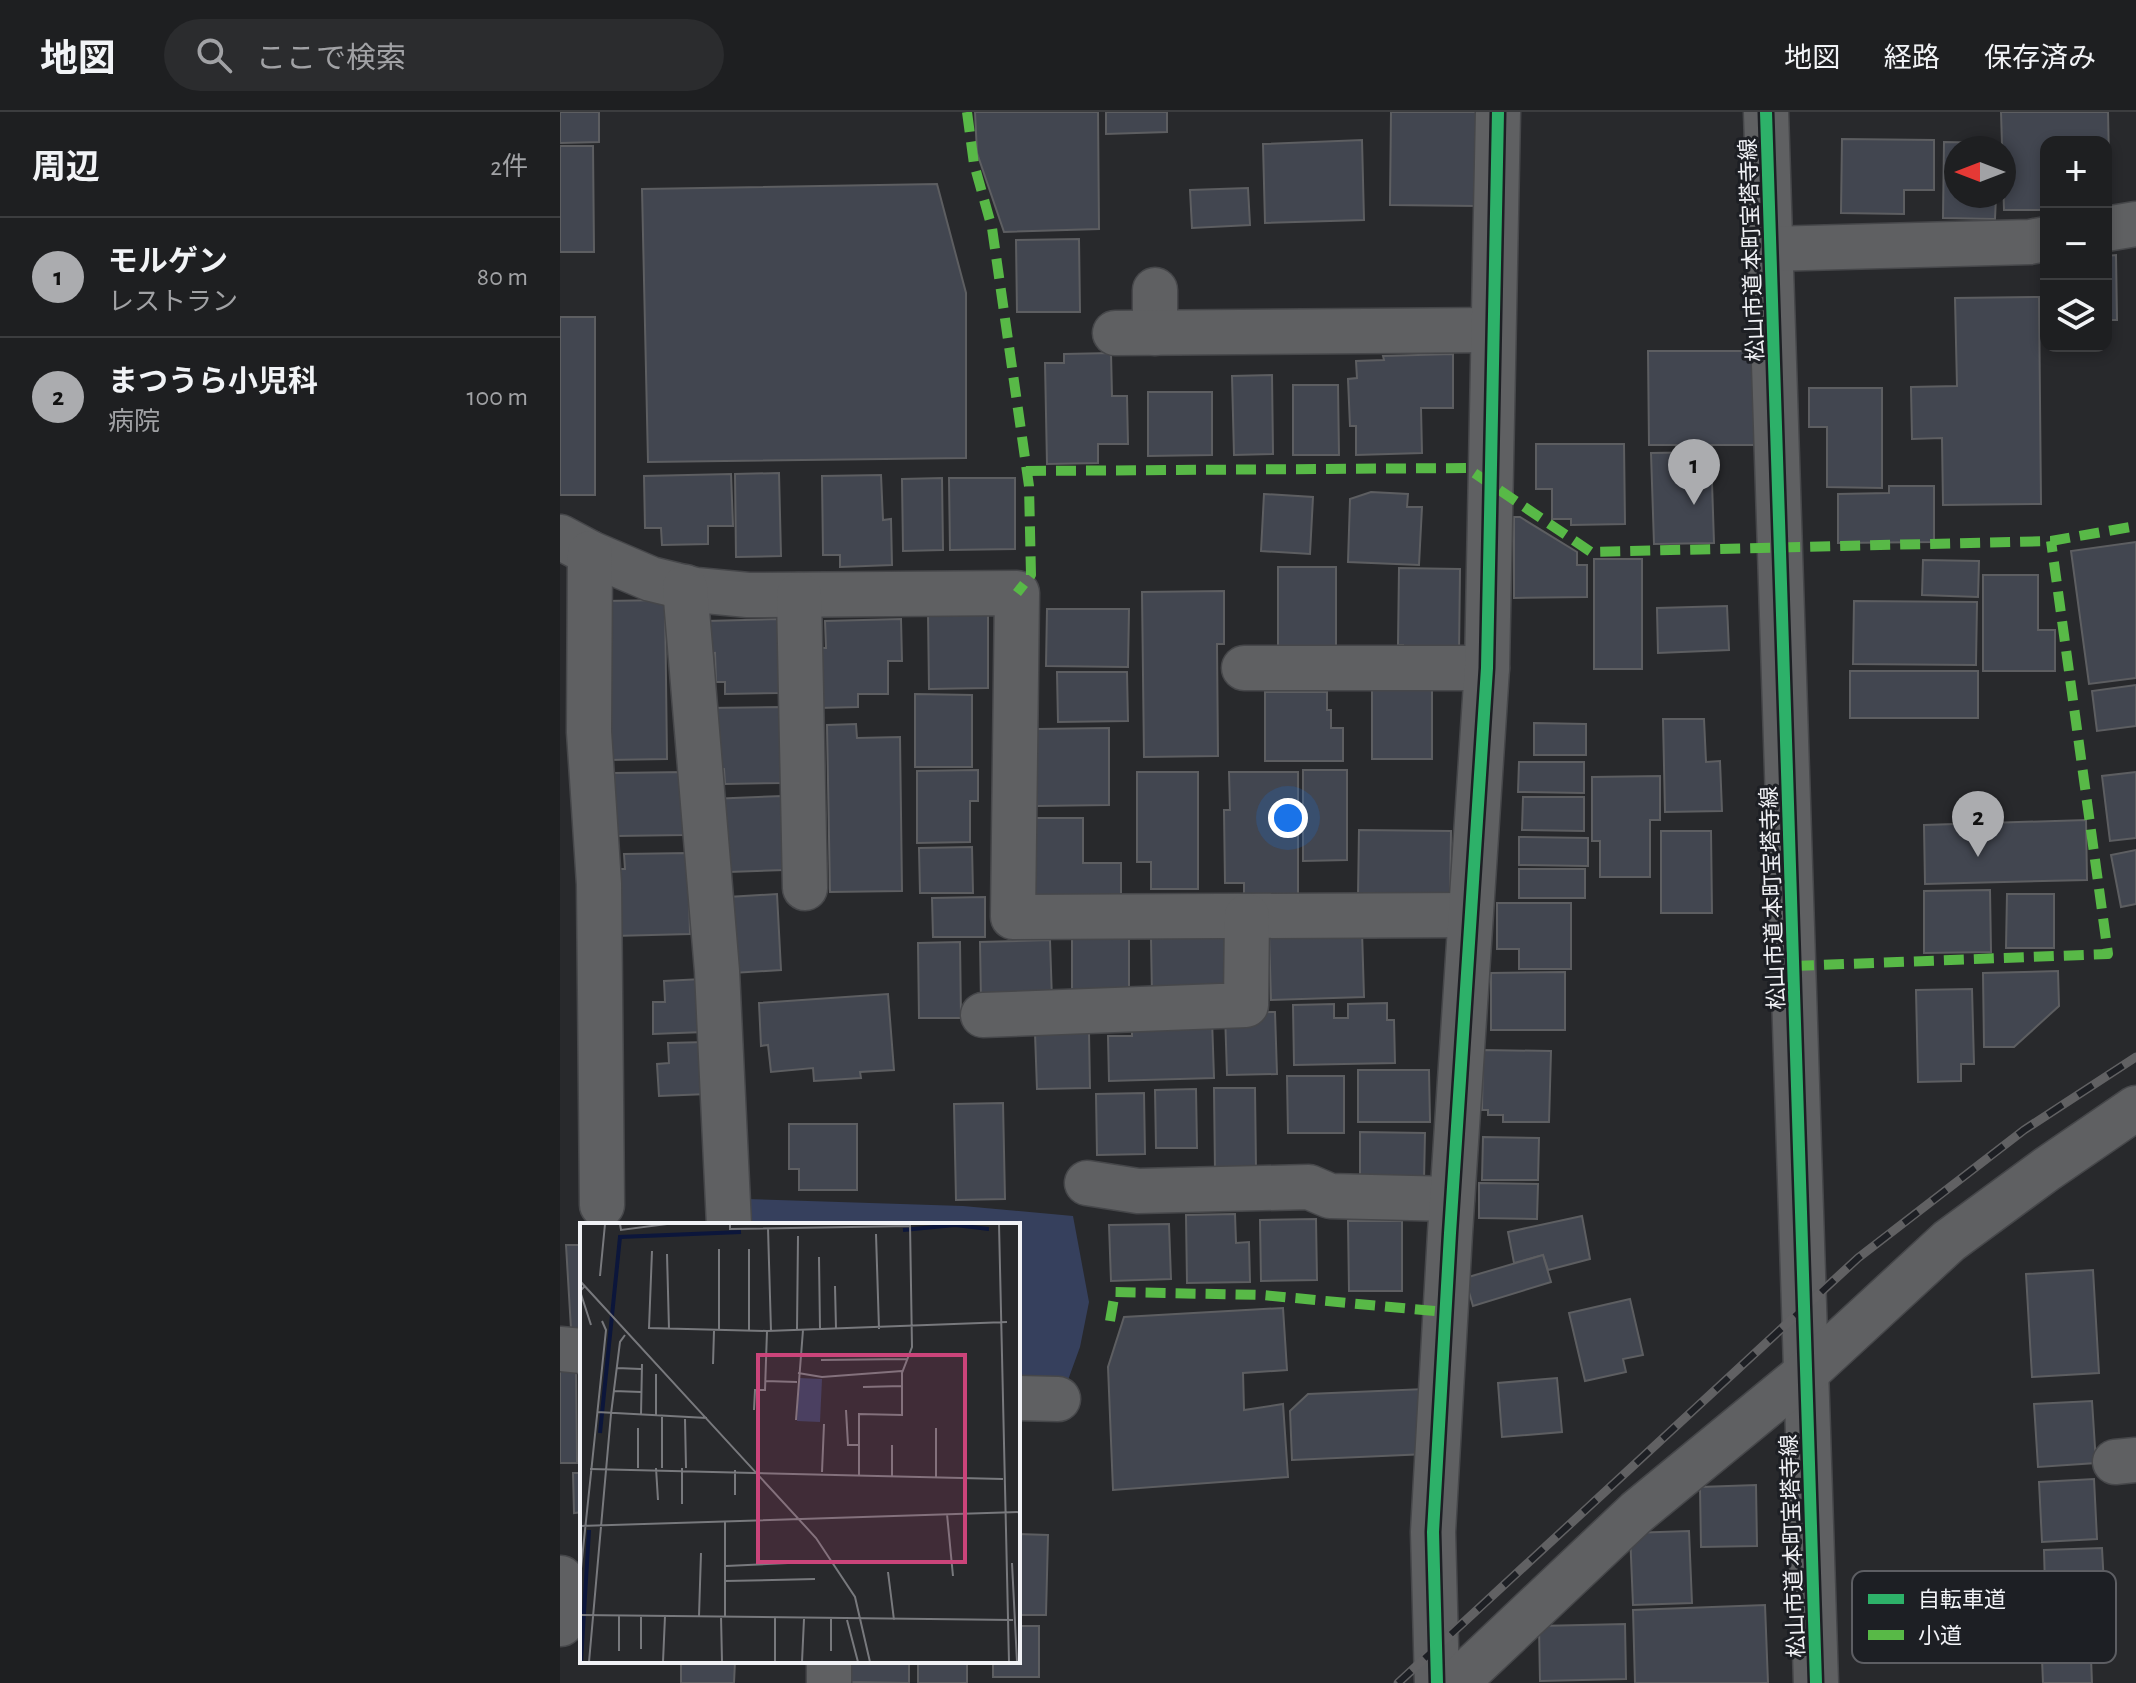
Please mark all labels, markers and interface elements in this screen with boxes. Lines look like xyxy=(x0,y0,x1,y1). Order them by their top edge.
search box xyxy=(164,19,724,91)
icon: search xyxy=(192,33,236,77)
text: 地図 xyxy=(40,41,116,79)
text: ここで検索 xyxy=(256,44,406,74)
text: 地図 xyxy=(1784,45,1840,73)
text: 経路 xyxy=(1884,45,1940,73)
text: 保存済み xyxy=(1984,45,2096,73)
north arrow xyxy=(1944,136,2016,208)
map controls xyxy=(2040,136,2112,352)
button: + xyxy=(2040,136,2112,208)
street label: 松山市道 本町宝塔寺線 xyxy=(1736,138,1767,362)
text: 周辺 xyxy=(32,151,100,185)
text: 2件 xyxy=(490,154,528,180)
button: − xyxy=(2040,208,2112,280)
text: モルゲン xyxy=(108,247,228,277)
text: 1 xyxy=(53,264,63,290)
text: 80 m xyxy=(477,264,528,290)
button: layers xyxy=(2040,280,2112,352)
text: レストラン xyxy=(108,289,238,315)
text: まつうら小児科 xyxy=(108,367,318,397)
text: 2 xyxy=(52,384,64,410)
text: 100 m xyxy=(467,384,528,410)
text: 病院 xyxy=(108,409,160,435)
pin: 1 xyxy=(1668,439,1720,505)
street label: 松山市道 本町宝塔寺線 xyxy=(1757,786,1788,1010)
pin: 2 xyxy=(1952,791,2004,857)
your location xyxy=(1268,798,1308,838)
inset map xyxy=(580,1223,1020,1663)
street label: 松山市道 本町宝塔寺線 xyxy=(1777,1434,1808,1658)
legend xyxy=(1852,1571,2116,1663)
text: 自転車道 xyxy=(1918,1588,2006,1611)
text: 小道 xyxy=(1918,1624,1962,1647)

